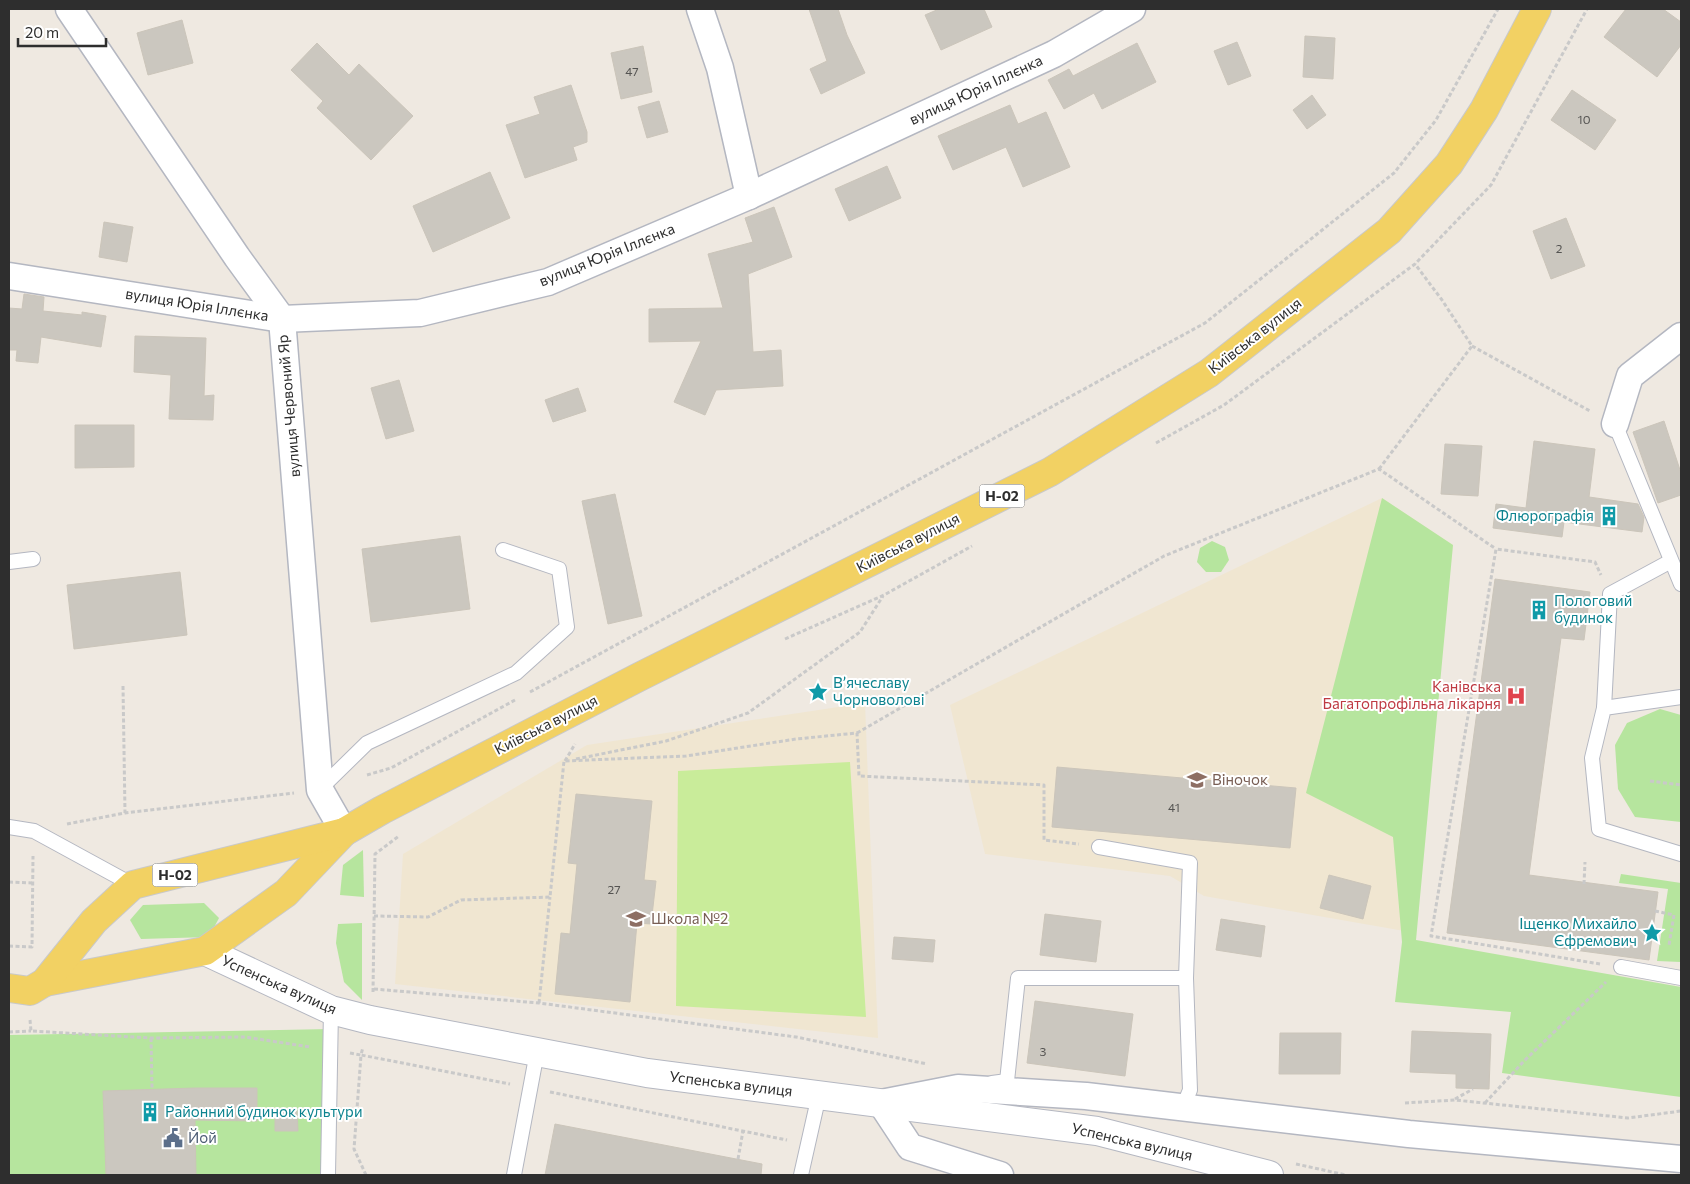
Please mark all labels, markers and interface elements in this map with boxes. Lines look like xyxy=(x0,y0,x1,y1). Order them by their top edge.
scale bar xyxy=(18,15,105,47)
text: 20 m xyxy=(25,23,59,41)
street label: вулиця Юрія Іллєнка xyxy=(906,50,1045,128)
house number: 47 xyxy=(625,64,639,78)
house number: 10 xyxy=(1578,112,1591,126)
street label: вулиця Юрія Іллєнка xyxy=(536,219,677,290)
house number: 2 xyxy=(1556,241,1563,255)
street label: вулиця Юрія Іллєнка xyxy=(124,284,270,324)
street label: Київська вулиця xyxy=(1204,293,1305,377)
street label: вулиця Червоний Яр xyxy=(273,334,303,478)
road number: Н-02 xyxy=(980,484,1024,508)
building icon: Флюрографія xyxy=(1598,505,1620,527)
place label: Флюрографія xyxy=(1496,506,1594,524)
street label: Київська вулиця xyxy=(853,508,962,576)
place label: Пологовий будинок xyxy=(1554,591,1632,626)
building icon: Пологовий будинок xyxy=(1528,599,1550,621)
place label: В’ячеславу Чорноволові xyxy=(833,673,925,708)
place label: Канівська Багатопрофільна лікарня xyxy=(1323,677,1501,712)
place icon: В’ячеславу Чорноволові xyxy=(807,681,829,703)
hospital icon: Канівська Багатопрофільна лікарня xyxy=(1505,685,1527,707)
street label: Київська вулиця xyxy=(491,690,600,758)
school or university icon: Віночок xyxy=(1186,769,1208,791)
place label: Віночок xyxy=(1212,770,1268,788)
house number: 41 xyxy=(1168,800,1180,814)
road number: Н-02 xyxy=(152,864,198,886)
house number: 27 xyxy=(608,882,620,896)
school or university icon: Школа №2 xyxy=(625,908,647,930)
place label: Школа №2 xyxy=(651,909,728,927)
place label: Іщенко Михайло Єфремович xyxy=(1519,914,1637,949)
place icon: Іщенко Михайло Єфремович xyxy=(1641,922,1663,944)
street label: Успенська вулиця xyxy=(219,951,340,1018)
house number: 3 xyxy=(1040,1044,1047,1058)
street label: Успенська вулиця xyxy=(668,1067,794,1099)
building icon: Районний будинок культури xyxy=(139,1101,161,1123)
place label: Районний будинок культури xyxy=(165,1102,362,1120)
street label: Успенська вулиця xyxy=(1070,1118,1195,1164)
public building icon: Йой xyxy=(162,1127,184,1149)
place label: Йой xyxy=(188,1128,217,1146)

